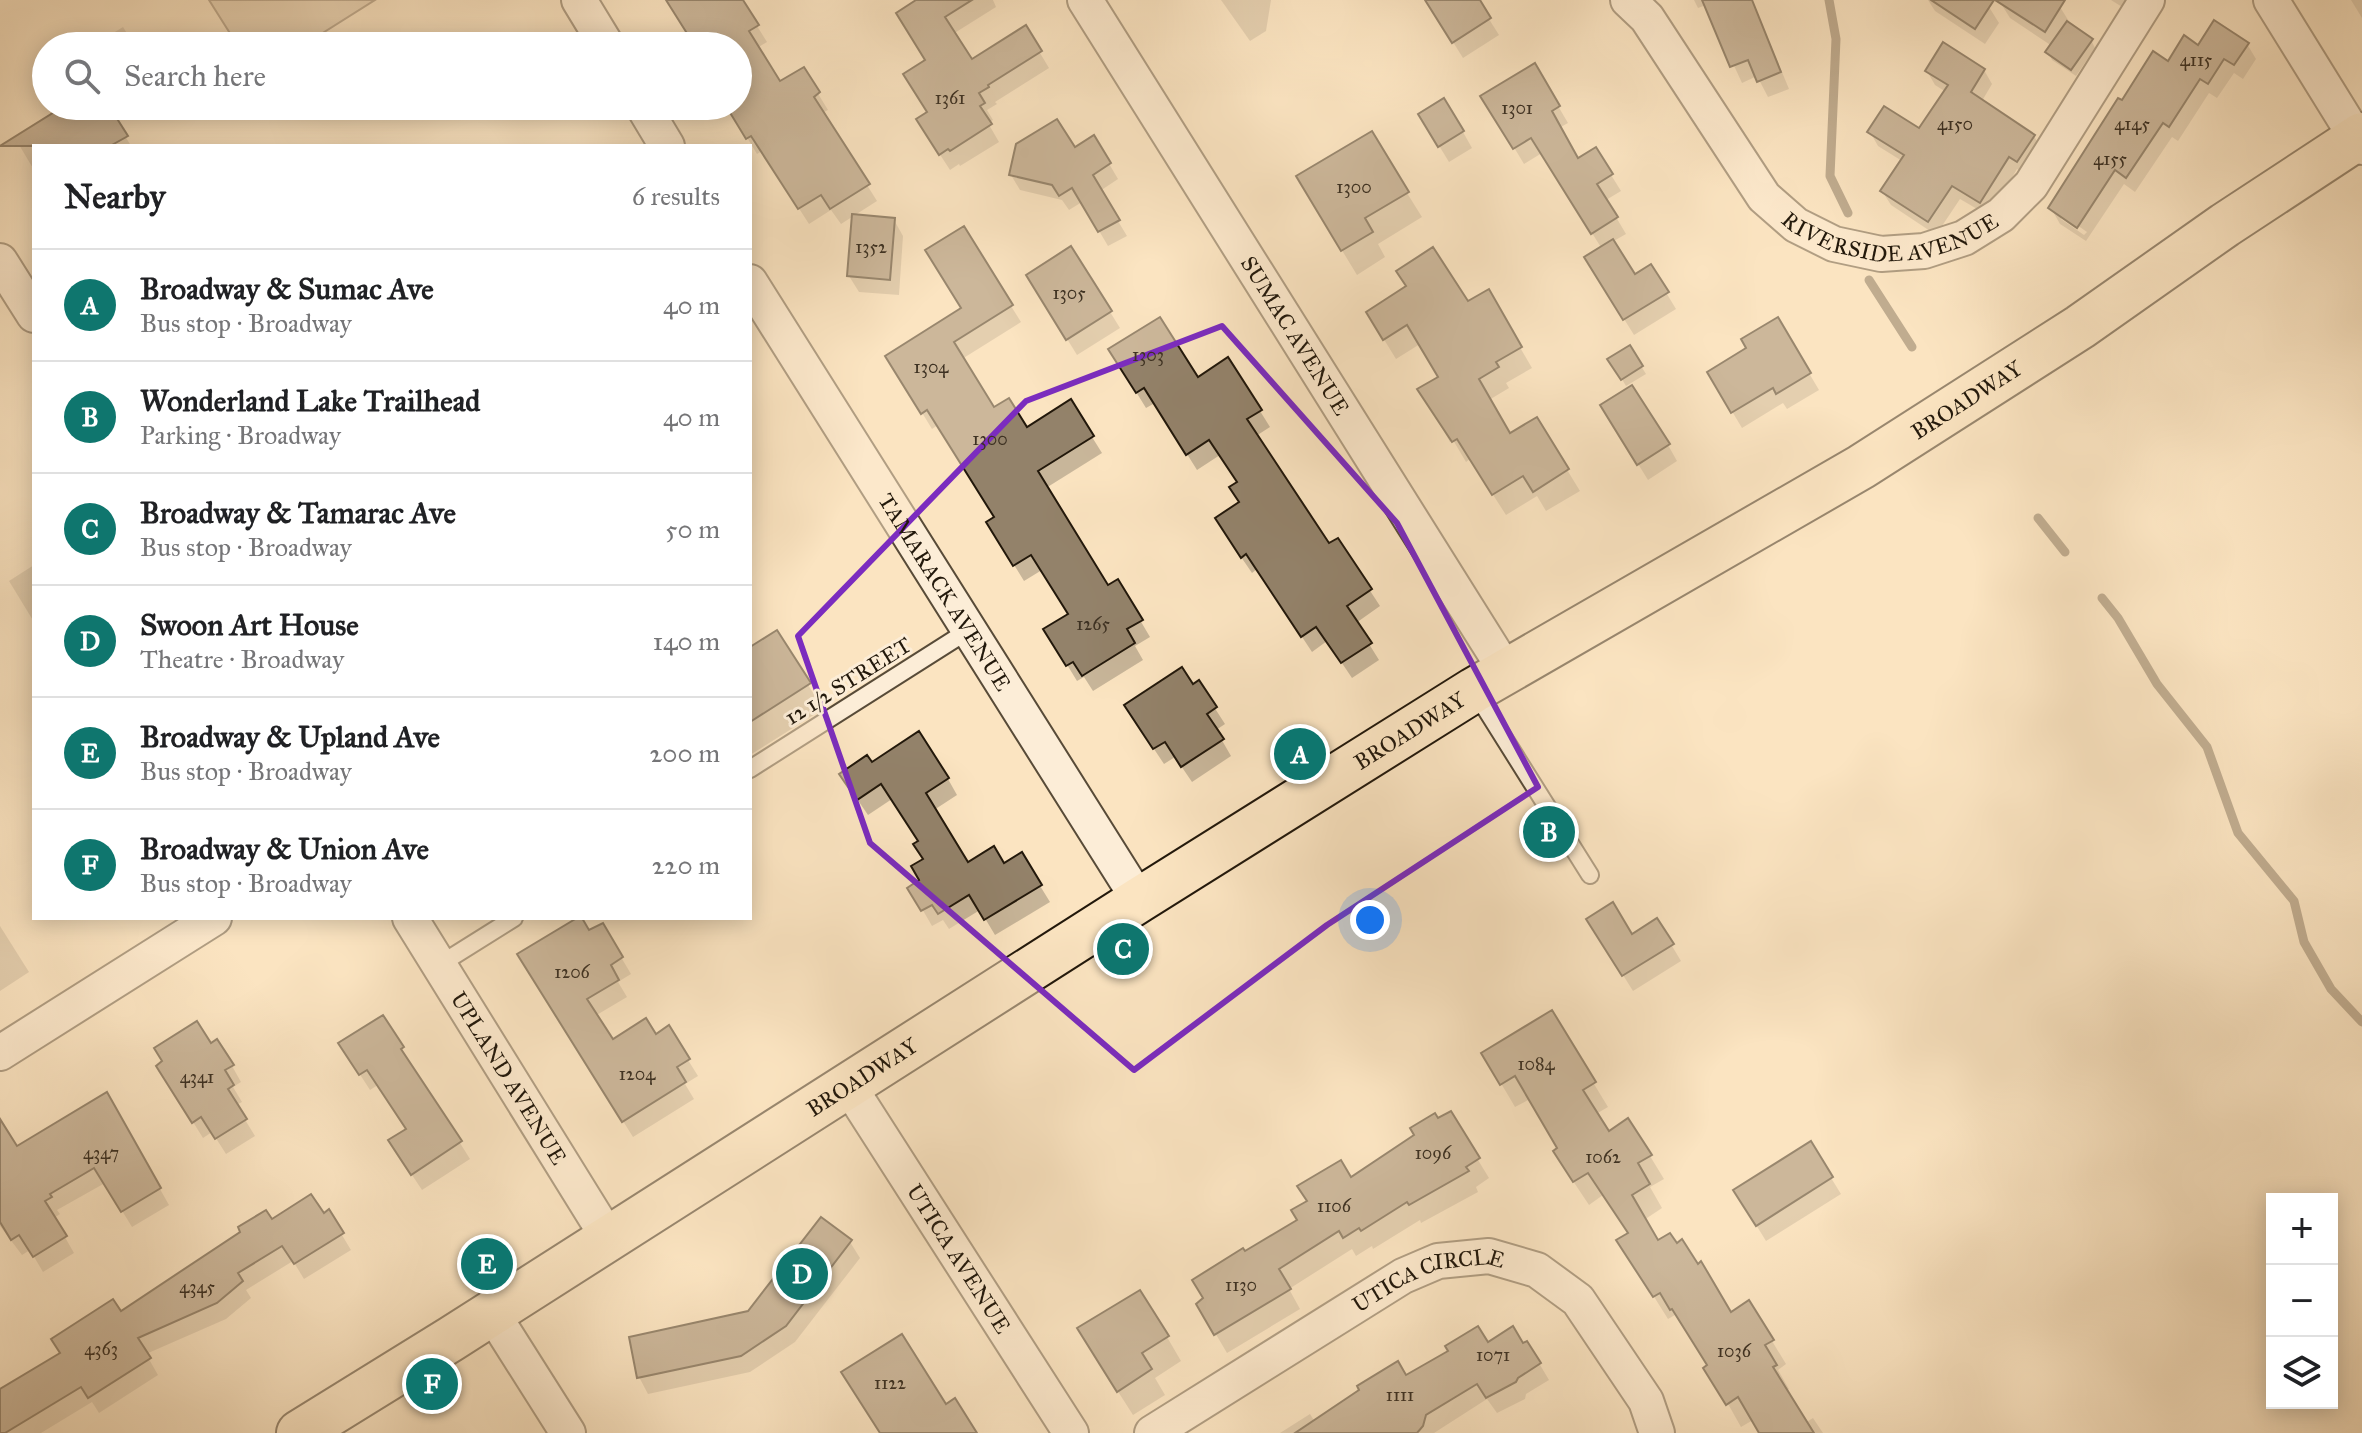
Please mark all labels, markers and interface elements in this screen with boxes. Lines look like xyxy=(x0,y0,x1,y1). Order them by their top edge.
search box xyxy=(32,32,752,120)
house number: 4115 xyxy=(2180,49,2213,71)
icon: search xyxy=(60,54,104,98)
text: Search here xyxy=(124,58,266,94)
house number: 1361 xyxy=(935,87,965,109)
house number: 1301 xyxy=(1501,97,1533,119)
house number: 4150 xyxy=(1937,113,1973,135)
house number: 4145 xyxy=(2114,113,2150,135)
house number: 4155 xyxy=(2093,148,2127,170)
text: Nearby xyxy=(64,176,166,217)
house number: 1300 xyxy=(1336,176,1372,198)
text: 6 results xyxy=(632,180,720,212)
street label: RIVERSIDE AVENUE xyxy=(1776,195,2004,225)
text: RIVERSIDE AVENUE xyxy=(1776,206,2003,268)
house number: 1352 xyxy=(855,236,887,258)
street label: SUMAC AVENUE xyxy=(1235,251,1356,420)
text: Broadway & Sumac Ave xyxy=(140,271,434,307)
house number: 1305 xyxy=(1052,282,1086,304)
text: A xyxy=(81,289,99,321)
text: 40 m xyxy=(663,289,720,321)
text: Bus stop · Broadway xyxy=(140,307,352,339)
house number: 1303 xyxy=(1132,344,1164,366)
street label: BROADWAY xyxy=(1906,354,2028,445)
house number: 1304 xyxy=(914,356,949,378)
text: Wonderland Lake Trailhead xyxy=(140,383,480,419)
text: B xyxy=(81,401,99,433)
text: 40 m xyxy=(663,401,720,433)
text: Parking · Broadway xyxy=(140,419,341,451)
house number: 1300 xyxy=(972,428,1008,450)
street label: TAMARACK AVENUE xyxy=(873,488,1017,696)
text: Broadway & Tamarac Ave xyxy=(140,495,456,531)
text: C xyxy=(81,513,99,545)
text: 50 m xyxy=(665,513,720,545)
text: Bus stop · Broadway xyxy=(140,531,352,563)
text: Swoon Art House xyxy=(140,607,359,643)
house number: 1265 xyxy=(1076,613,1110,635)
text: D xyxy=(80,625,100,657)
text: 140 m xyxy=(653,625,720,657)
street label: 12 1/2 STREET xyxy=(780,631,916,731)
text: Theatre · Broadway xyxy=(140,643,344,675)
street label: BROADWAY xyxy=(1349,685,1471,775)
text: Broadway & Upland Ave xyxy=(140,719,440,755)
pin: A xyxy=(1274,724,1326,784)
text: E xyxy=(81,737,99,769)
text: 200 m xyxy=(649,737,720,769)
text: Bus stop · Broadway xyxy=(140,755,352,787)
pin: B xyxy=(1523,802,1575,862)
text: Broadway & Union Ave xyxy=(140,831,429,867)
text: F xyxy=(82,849,99,881)
text: 220 m xyxy=(652,849,720,881)
text: Bus stop · Broadway xyxy=(140,867,352,899)
your location xyxy=(1350,900,1390,940)
pin: C xyxy=(1097,919,1149,979)
house number: 1206 xyxy=(554,961,591,983)
street label: UPLAND AVENUE xyxy=(445,986,573,1169)
street label: BROADWAY xyxy=(801,1031,923,1122)
house number: 1084 xyxy=(1517,1053,1556,1075)
house number: 1204 xyxy=(619,1063,656,1085)
house number: 4341 xyxy=(180,1066,214,1088)
house number: 4347 xyxy=(83,1142,119,1164)
house number: 1096 xyxy=(1415,1142,1452,1164)
house number: 1062 xyxy=(1585,1146,1621,1168)
street label: UTICA AVENUE xyxy=(901,1179,1017,1338)
map controls xyxy=(2266,1193,2338,1409)
button: + xyxy=(2266,1193,2338,1265)
house number: 1106 xyxy=(1317,1195,1352,1217)
pin: E xyxy=(461,1234,513,1294)
street label: UTICA CIRCLE xyxy=(1347,1243,1508,1318)
pin: D xyxy=(776,1244,828,1304)
button: − xyxy=(2266,1265,2338,1337)
house number: 1130 xyxy=(1225,1274,1257,1296)
house number: 4345 xyxy=(179,1276,215,1298)
button: layers xyxy=(2266,1337,2338,1409)
house number: 4363 xyxy=(84,1338,118,1360)
house number: 1036 xyxy=(1717,1340,1752,1362)
house number: 1071 xyxy=(1476,1344,1510,1366)
pin: F xyxy=(406,1354,458,1414)
house number: 1122 xyxy=(874,1372,906,1394)
house number: 1111 xyxy=(1386,1384,1414,1406)

